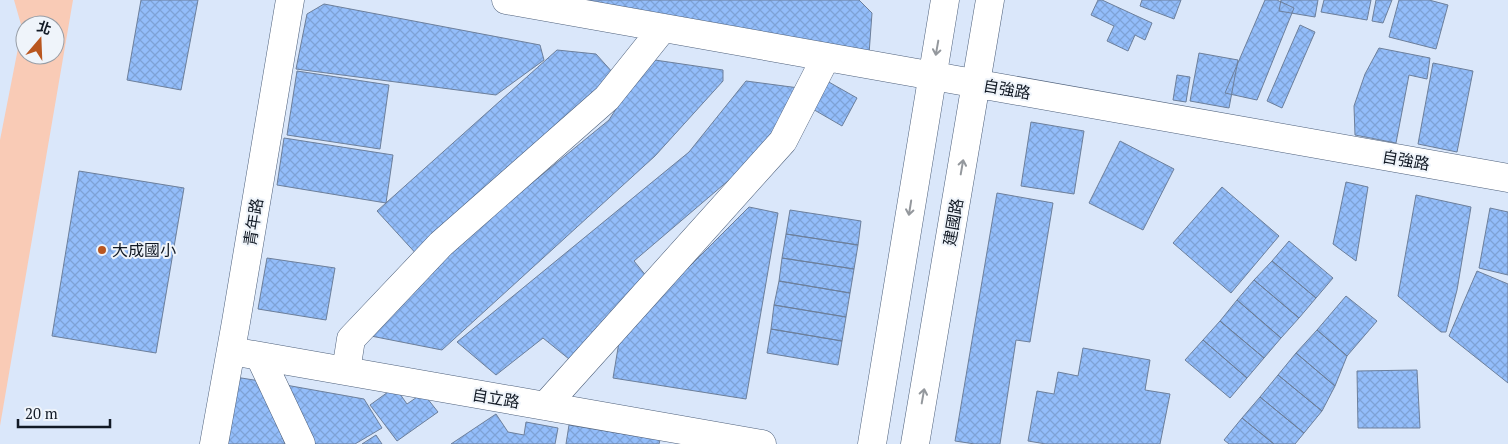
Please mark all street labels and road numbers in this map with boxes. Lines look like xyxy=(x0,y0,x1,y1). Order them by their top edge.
street label: 自強路 xyxy=(981,74,1033,104)
street label: 自強路 xyxy=(1380,145,1432,175)
street label: 建國路 xyxy=(938,196,968,248)
street label: 青年路 xyxy=(238,197,268,247)
street label: 自立路 xyxy=(470,383,522,413)

